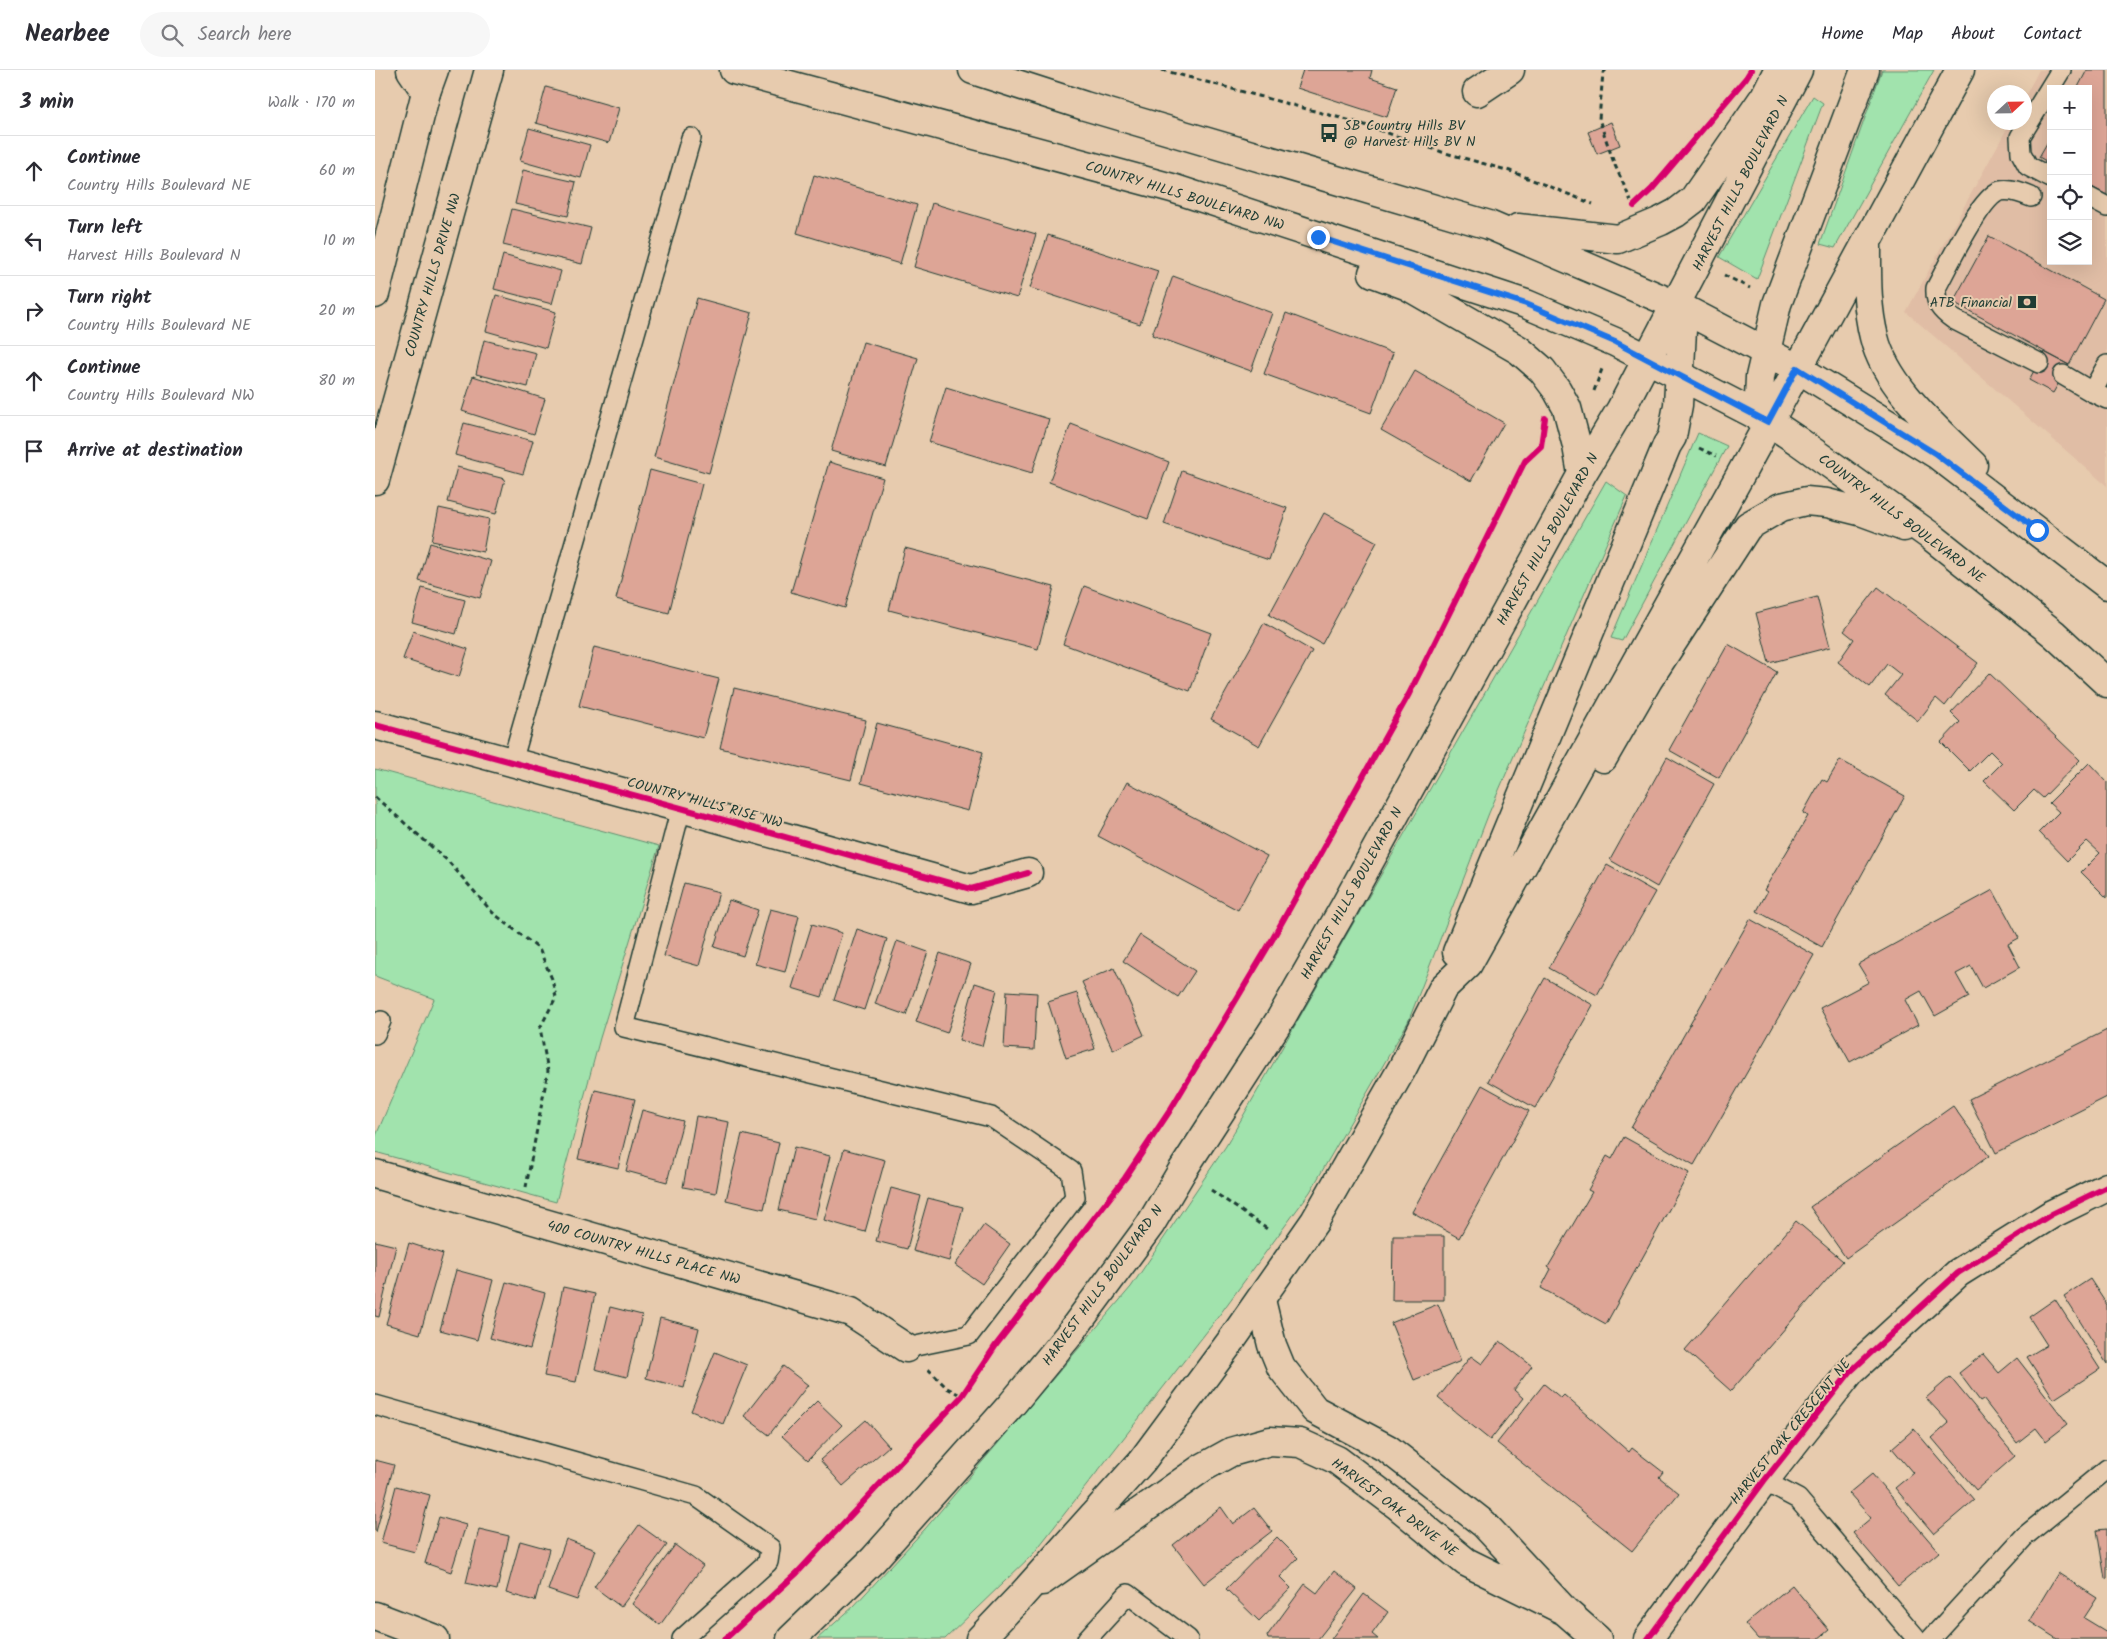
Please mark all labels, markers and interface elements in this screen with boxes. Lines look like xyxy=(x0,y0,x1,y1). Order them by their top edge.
search box xyxy=(140,12,490,57)
text: Nearbee xyxy=(25,15,110,54)
text: Search here xyxy=(198,20,292,50)
text: Home xyxy=(1821,20,1864,49)
text: Map xyxy=(1892,20,1923,49)
text: About xyxy=(1951,20,1995,49)
text: Contact xyxy=(2023,20,2082,49)
icon: search xyxy=(158,21,186,49)
north arrow xyxy=(1987,85,2032,130)
map controls xyxy=(2047,85,2092,265)
button: + xyxy=(2047,85,2092,130)
text: 3 min xyxy=(20,86,74,119)
text: Walk · 170 m xyxy=(267,90,355,115)
street label: HARVEST HILLS BOULEVARD N xyxy=(1687,91,1795,275)
place label: SB Country Hills BV @ Harvest Hills BV N xyxy=(1344,115,1476,153)
bus stop icon: SB Country Hills BV @ Harvest Hills BV N xyxy=(1318,122,1340,144)
button: − xyxy=(2047,130,2092,175)
text: Continue xyxy=(67,143,140,173)
street label: COUNTRY HILLS BOULEVARD NW xyxy=(1082,155,1287,237)
icon: ahead xyxy=(20,157,48,185)
text: 60 m xyxy=(319,158,355,183)
text: Country Hills Boulevard NE xyxy=(67,173,251,198)
button: locate xyxy=(2047,175,2092,220)
street label: COUNTRY HILLS DRIVE NW xyxy=(399,191,467,360)
text: Turn left xyxy=(67,213,142,243)
button: layers xyxy=(2047,220,2092,265)
route end xyxy=(1307,226,1330,249)
icon: left xyxy=(20,227,48,255)
text: 10 m xyxy=(323,228,355,253)
text: Harvest Hills Boulevard N xyxy=(67,243,241,268)
text: Turn right xyxy=(67,283,152,313)
bank icon: ATB Financial xyxy=(2016,291,2038,313)
place label: ATB Financial xyxy=(1930,292,2013,314)
icon: right xyxy=(20,297,48,325)
text: 20 m xyxy=(319,298,355,323)
text: Country Hills Boulevard NE xyxy=(67,313,251,338)
text: Continue xyxy=(67,353,140,383)
icon: ahead xyxy=(20,367,48,395)
text: 80 m xyxy=(318,368,355,393)
text: Country Hills Boulevard NW xyxy=(67,383,255,408)
text: Arrive at destination xyxy=(67,436,243,466)
icon: arrive xyxy=(20,437,48,465)
street label: HARVEST HILLS BOULEVARD N xyxy=(1491,449,1605,630)
street label: COUNTRY HILLS BOULEVARD NE xyxy=(1813,449,1990,590)
route start xyxy=(2026,519,2049,542)
street label: COUNTRY HILLS RISE NW xyxy=(624,772,785,834)
street label: HARVEST HILLS BOULEVARD N xyxy=(1295,803,1409,984)
street label: HARVEST HILLS BOULEVARD N xyxy=(1037,1200,1169,1371)
street label: 400 COUNTRY HILLS PLACE NW xyxy=(545,1215,743,1291)
street label: HARVEST OAK CRESCENT NE xyxy=(1725,1353,1857,1509)
street label: HARVEST OAK DRIVE NE xyxy=(1326,1453,1463,1563)

